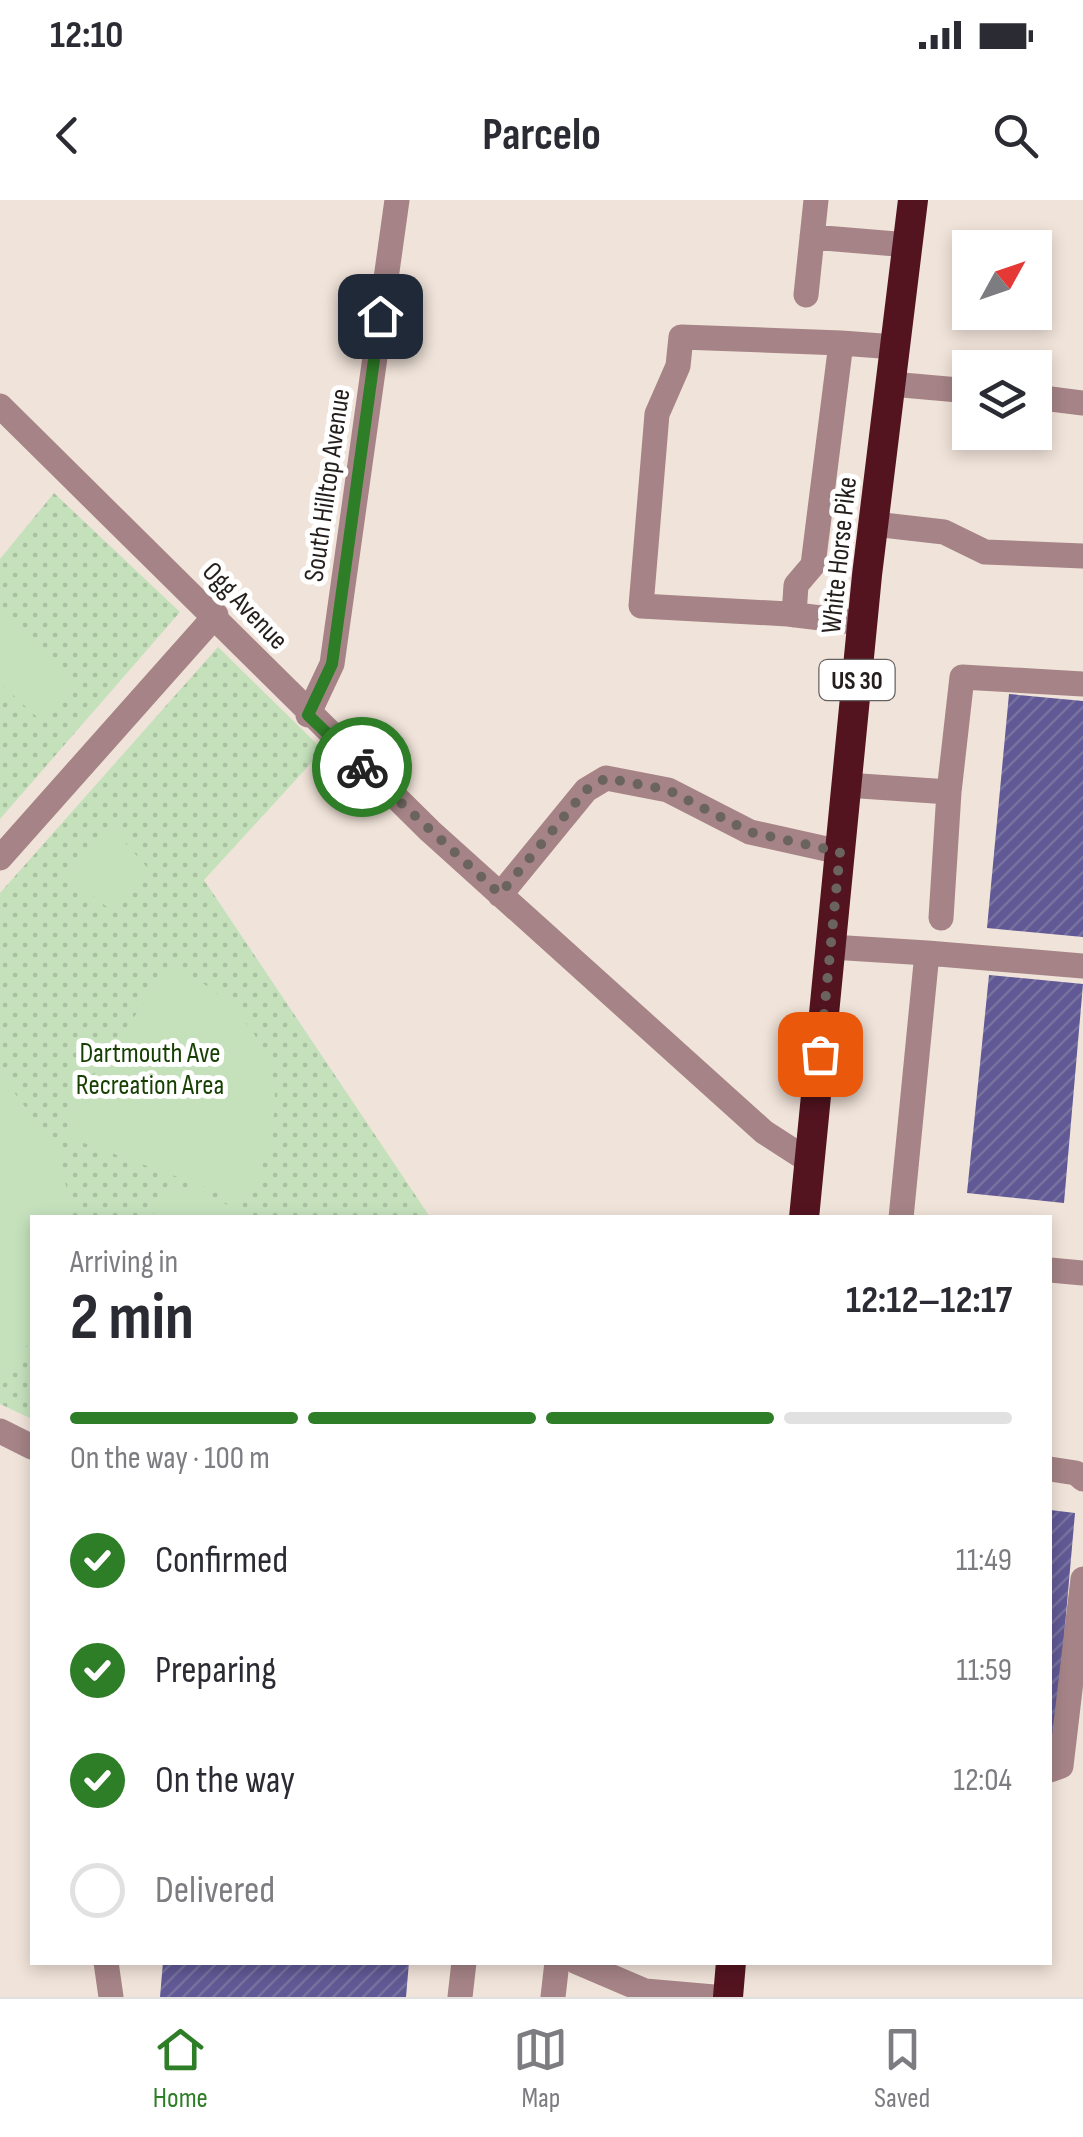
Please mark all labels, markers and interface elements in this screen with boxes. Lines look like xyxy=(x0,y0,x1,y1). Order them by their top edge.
text: 12:10 xyxy=(50,13,123,58)
icon: back xyxy=(40,108,95,163)
text: Parcelo xyxy=(482,108,601,163)
icon: search xyxy=(988,108,1043,163)
north arrow xyxy=(952,230,1052,330)
map controls xyxy=(952,230,1052,450)
pin xyxy=(338,274,423,359)
icon: home xyxy=(353,289,408,344)
button: layers xyxy=(952,350,1052,450)
street label: South Hilltop Avenue xyxy=(298,387,357,584)
street label: White Horse Pike xyxy=(815,475,864,635)
street label: Ogg Avenue xyxy=(195,555,295,657)
road number: US 30 xyxy=(820,660,894,700)
courier xyxy=(312,717,412,817)
icon: bike xyxy=(335,740,390,795)
pin xyxy=(778,1012,863,1097)
icon: bag xyxy=(793,1027,848,1082)
park label: Dartmouth Ave Recreation Area xyxy=(76,1037,224,1102)
text: Arriving in xyxy=(70,1243,178,1282)
text: 12:12–12:17 xyxy=(846,1278,1012,1323)
text: 2 min xyxy=(70,1280,194,1358)
text: On the way · 100 m xyxy=(70,1439,270,1478)
icon: check xyxy=(70,1533,125,1588)
text: Confirmed xyxy=(155,1538,288,1583)
text: 11:49 xyxy=(956,1541,1012,1580)
icon: check xyxy=(70,1643,125,1698)
text: Preparing xyxy=(155,1648,276,1693)
text: 11:59 xyxy=(957,1651,1012,1690)
icon: check xyxy=(70,1753,125,1808)
text: On the way xyxy=(155,1758,295,1803)
text: 12:04 xyxy=(954,1761,1012,1800)
text: Delivered xyxy=(155,1868,275,1913)
tab: Home xyxy=(153,2022,208,2115)
tab: Map xyxy=(513,2022,568,2115)
tab: Saved xyxy=(874,2022,930,2115)

